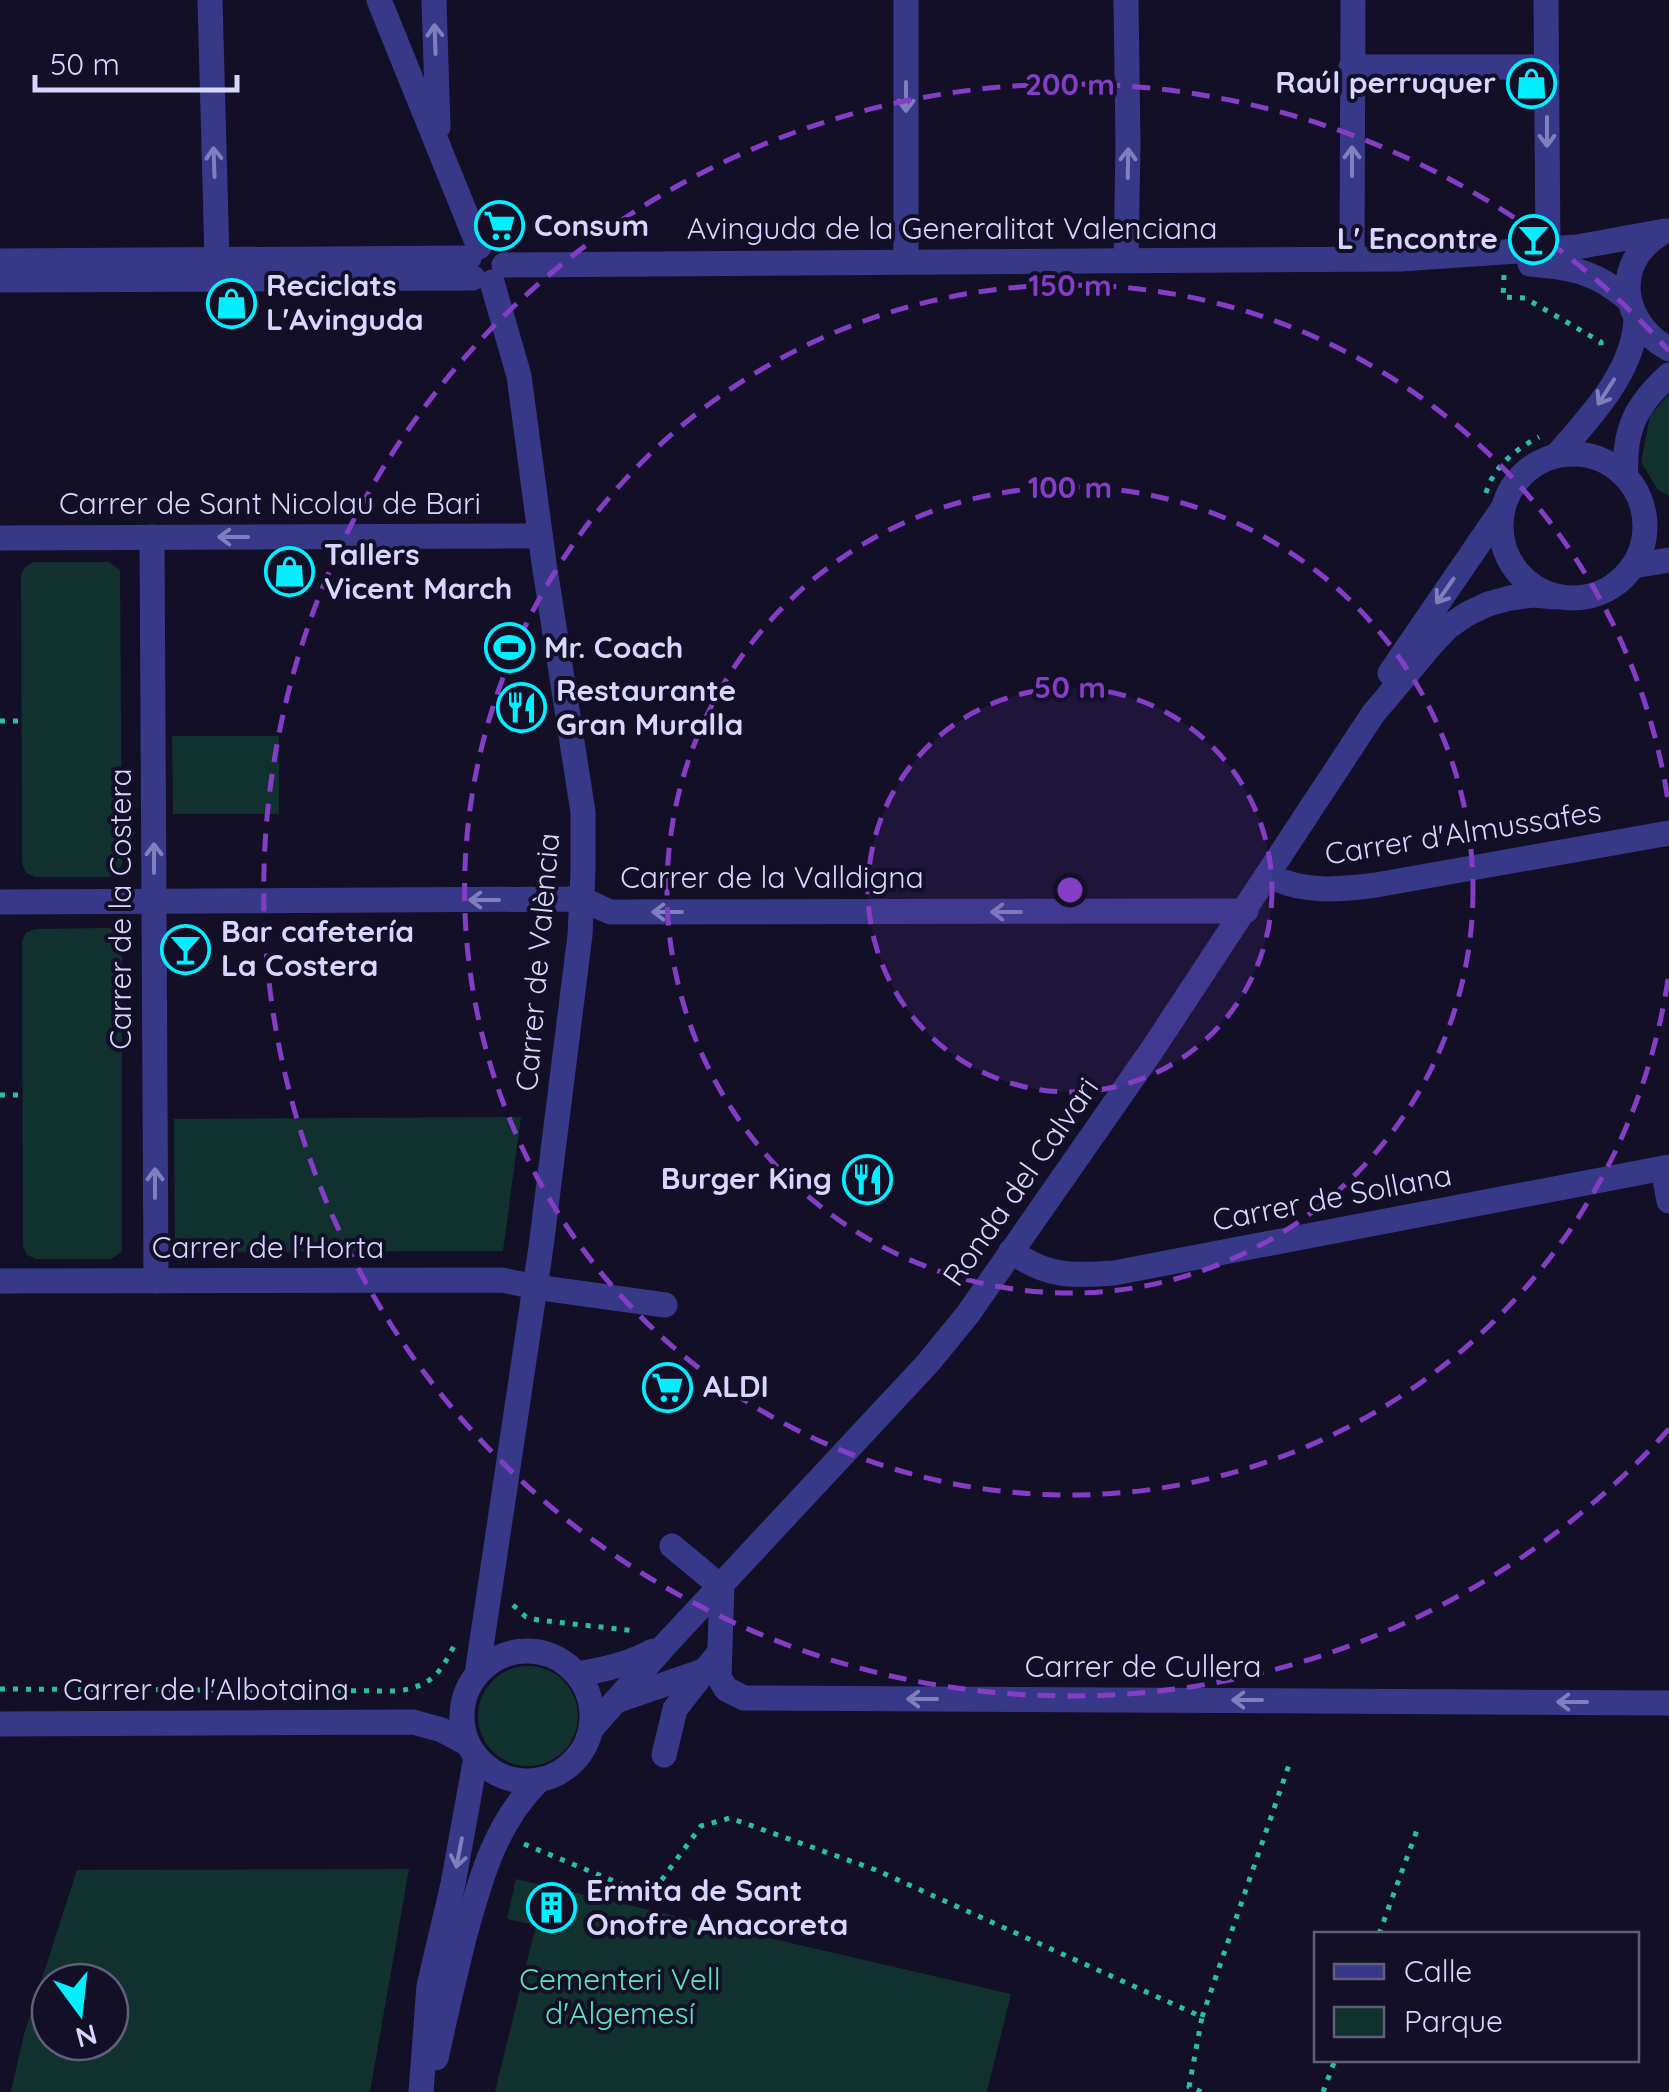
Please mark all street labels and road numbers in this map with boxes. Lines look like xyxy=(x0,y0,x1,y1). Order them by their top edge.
street label: Avinguda de la Generalitat Valenciana xyxy=(687,209,1217,247)
street label: Carrer de Sant Nicolau de Bari xyxy=(59,484,481,522)
street label: Carrer de la Costera xyxy=(101,768,139,1050)
street label: Carrer d'Almussafes xyxy=(1322,791,1604,873)
street label: Carrer de València xyxy=(507,831,567,1093)
street label: Carrer de la Valldigna xyxy=(620,858,924,896)
street label: Ronda del Calvari xyxy=(934,1070,1106,1293)
street label: Carrer de Sollana xyxy=(1209,1155,1455,1239)
street label: Carrer de l'Horta xyxy=(152,1228,384,1266)
street label: Carrer de Cullera xyxy=(1025,1647,1261,1685)
street label: Carrer de l'Albotaina xyxy=(63,1670,349,1708)

